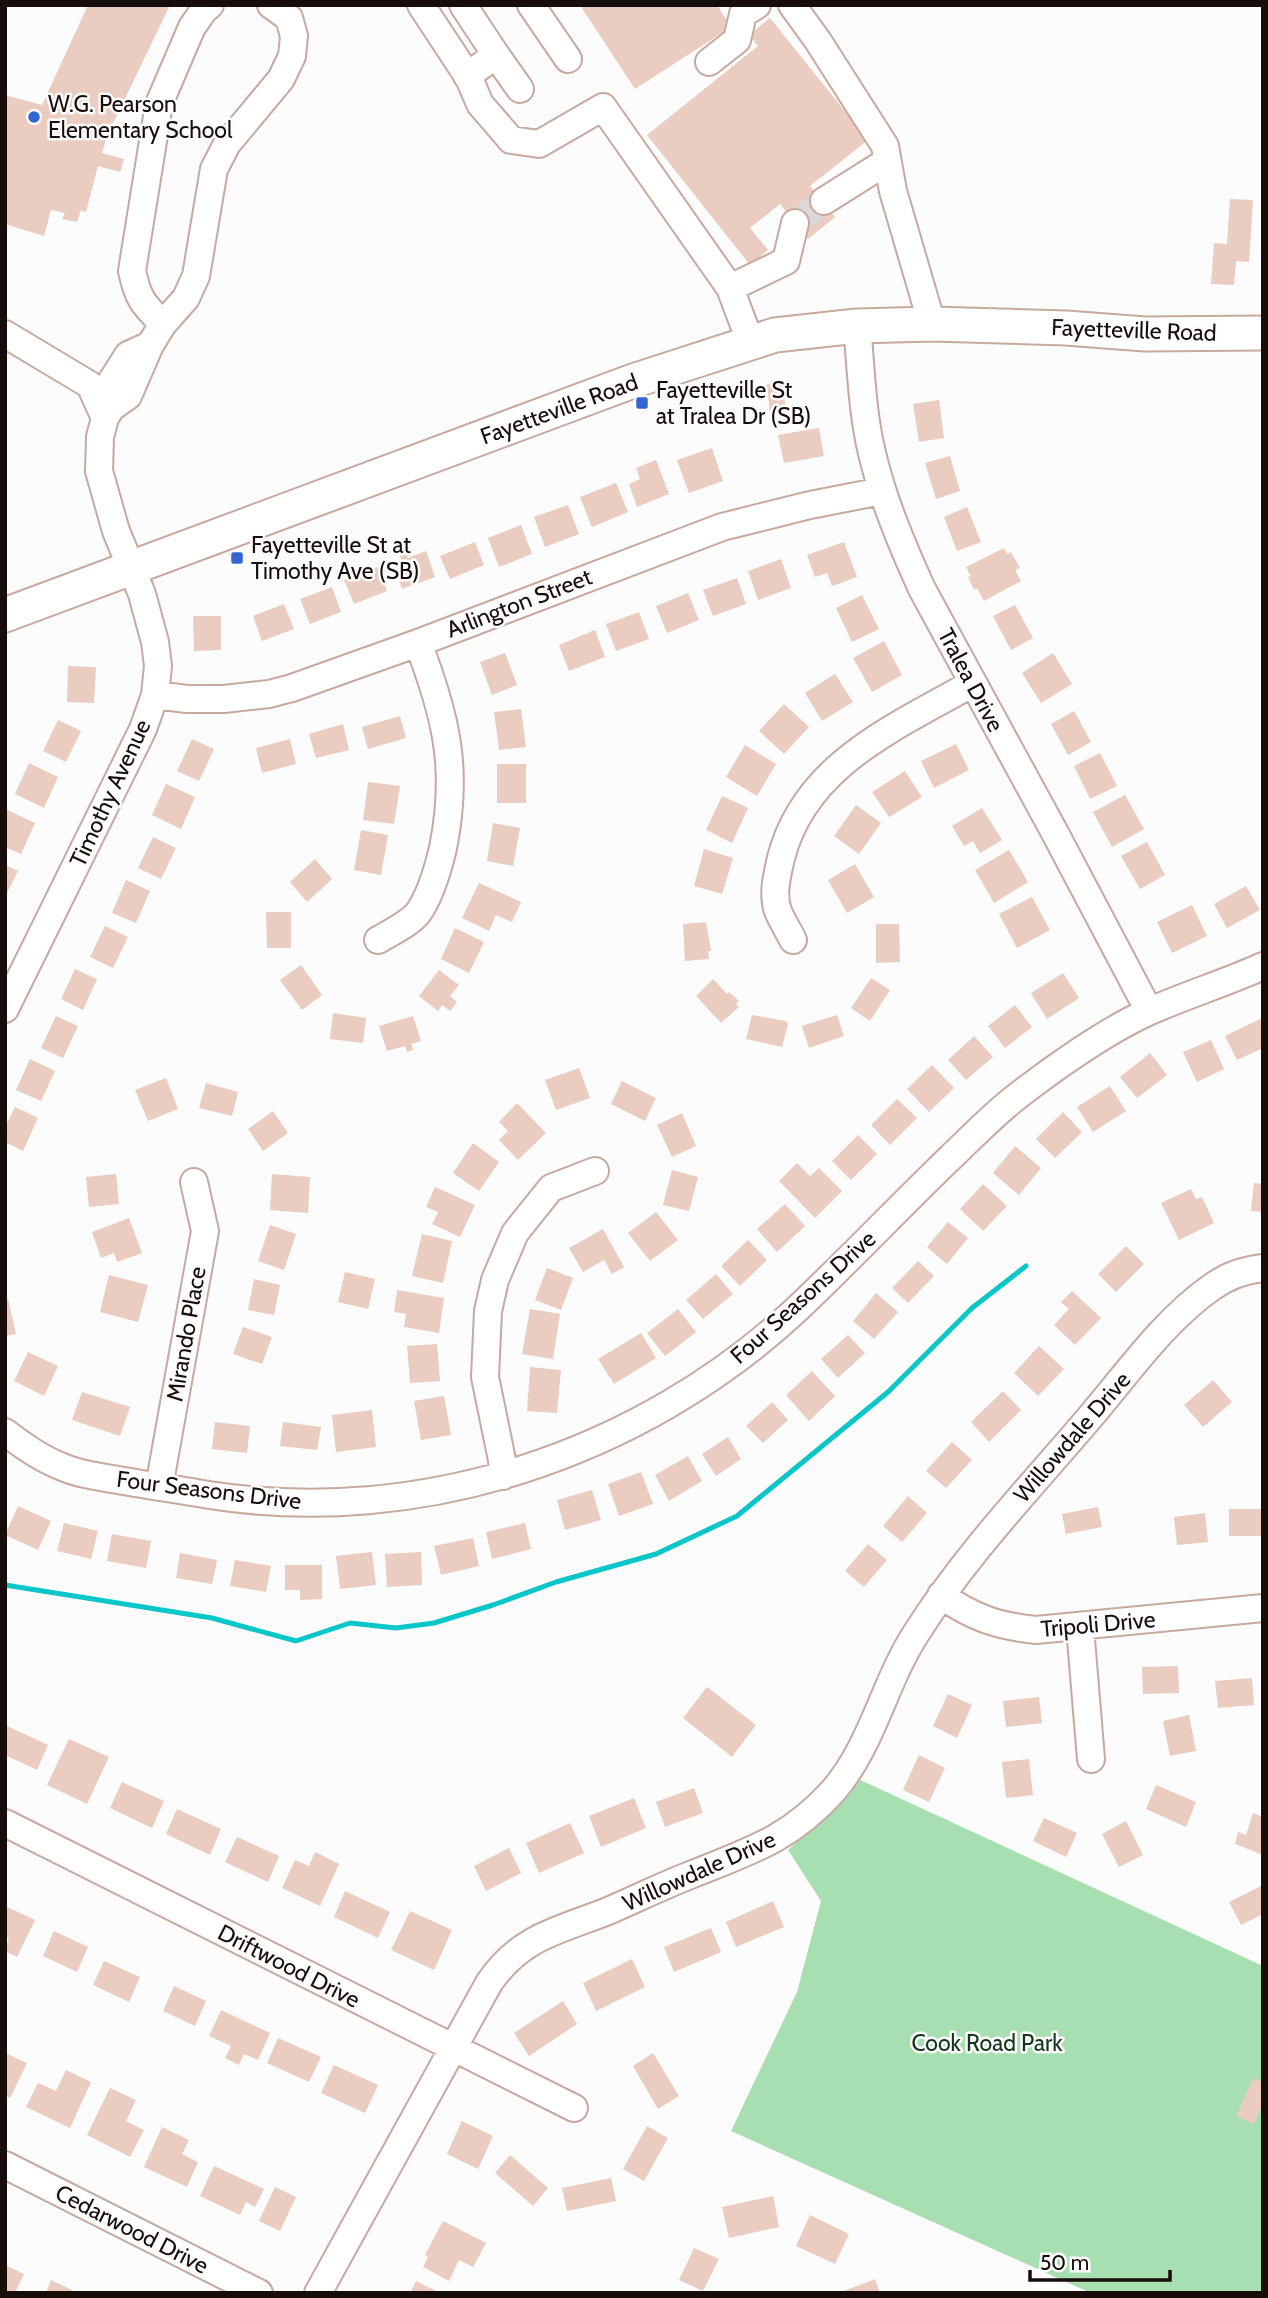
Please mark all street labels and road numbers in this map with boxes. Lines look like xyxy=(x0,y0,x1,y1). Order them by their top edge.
street label: Fayetteville Road xyxy=(1051,313,1217,347)
street label: Fayetteville Road xyxy=(477,368,641,450)
street label: Arlington Street xyxy=(442,562,596,644)
street label: Tralea Drive xyxy=(932,623,1010,737)
street label: Timothy Avenue xyxy=(64,715,156,871)
street label: Four Seasons Drive xyxy=(725,1224,882,1370)
street label: Mirando Place xyxy=(160,1264,212,1404)
street label: Willowdale Drive xyxy=(1008,1366,1137,1508)
street label: Four Seasons Drive xyxy=(115,1465,303,1515)
street label: Tripoli Drive xyxy=(1040,1605,1157,1643)
street label: Willowdale Drive xyxy=(618,1825,780,1917)
street label: Driftwood Drive xyxy=(213,1918,365,2014)
street label: Cedarwood Drive xyxy=(51,2178,213,2280)

